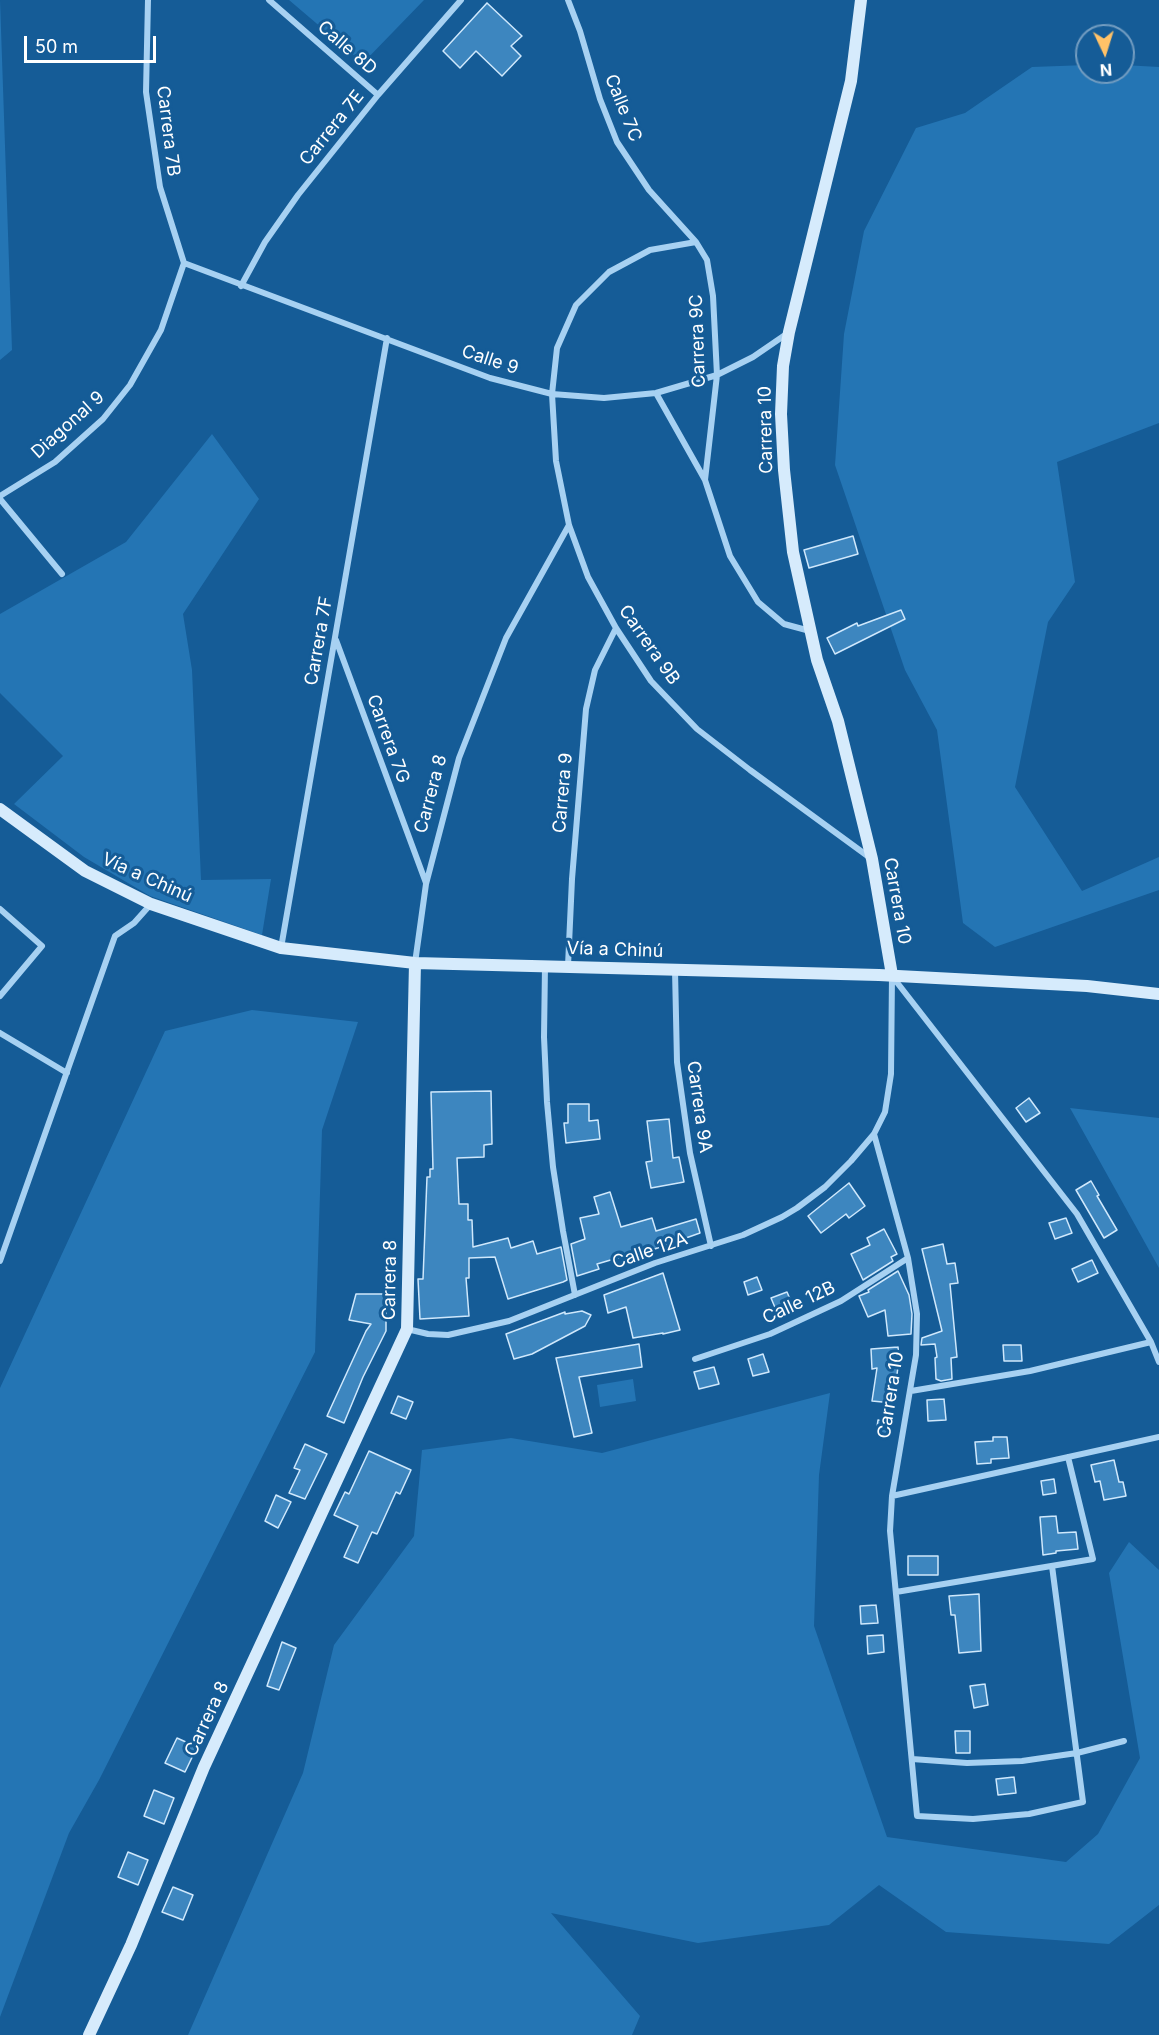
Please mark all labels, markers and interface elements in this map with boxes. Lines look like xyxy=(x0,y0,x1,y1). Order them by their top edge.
street label: Calle 8D xyxy=(313,16,381,80)
scale bar xyxy=(27,24,159,62)
north arrow xyxy=(1075,24,1135,84)
text: 50 m xyxy=(35,36,78,57)
text: N xyxy=(1099,60,1113,80)
street label: Calle 7C xyxy=(600,71,646,145)
street label: Carrera 7B xyxy=(152,84,184,178)
street label: Carrera 7E xyxy=(295,86,369,170)
street label: Carrera 9C xyxy=(686,294,710,388)
street label: Calle 9 xyxy=(459,341,521,379)
street label: Carrera 10 xyxy=(754,386,778,474)
street label: Diagonal 9 xyxy=(27,387,109,463)
street label: Carrera 7F xyxy=(301,595,337,687)
street label: Carrera 9B xyxy=(614,601,684,689)
street label: Carrera 7G xyxy=(362,692,414,786)
street label: Carrera 8 xyxy=(410,752,452,836)
street label: Carrera 9 xyxy=(549,752,577,834)
street label: Vía a Chinú xyxy=(99,848,195,908)
street label: Carrera 10 xyxy=(879,856,915,946)
street label: Vía a Chinú xyxy=(566,938,664,962)
street label: Carrera 9A xyxy=(682,1060,716,1154)
street label: Calle 12A xyxy=(609,1228,691,1274)
street label: Carrera 8 xyxy=(379,1240,401,1320)
street label: Calle 12B xyxy=(759,1277,839,1329)
street label: Carrera 10 xyxy=(873,1350,909,1440)
street label: Carrera 8 xyxy=(180,1678,234,1760)

